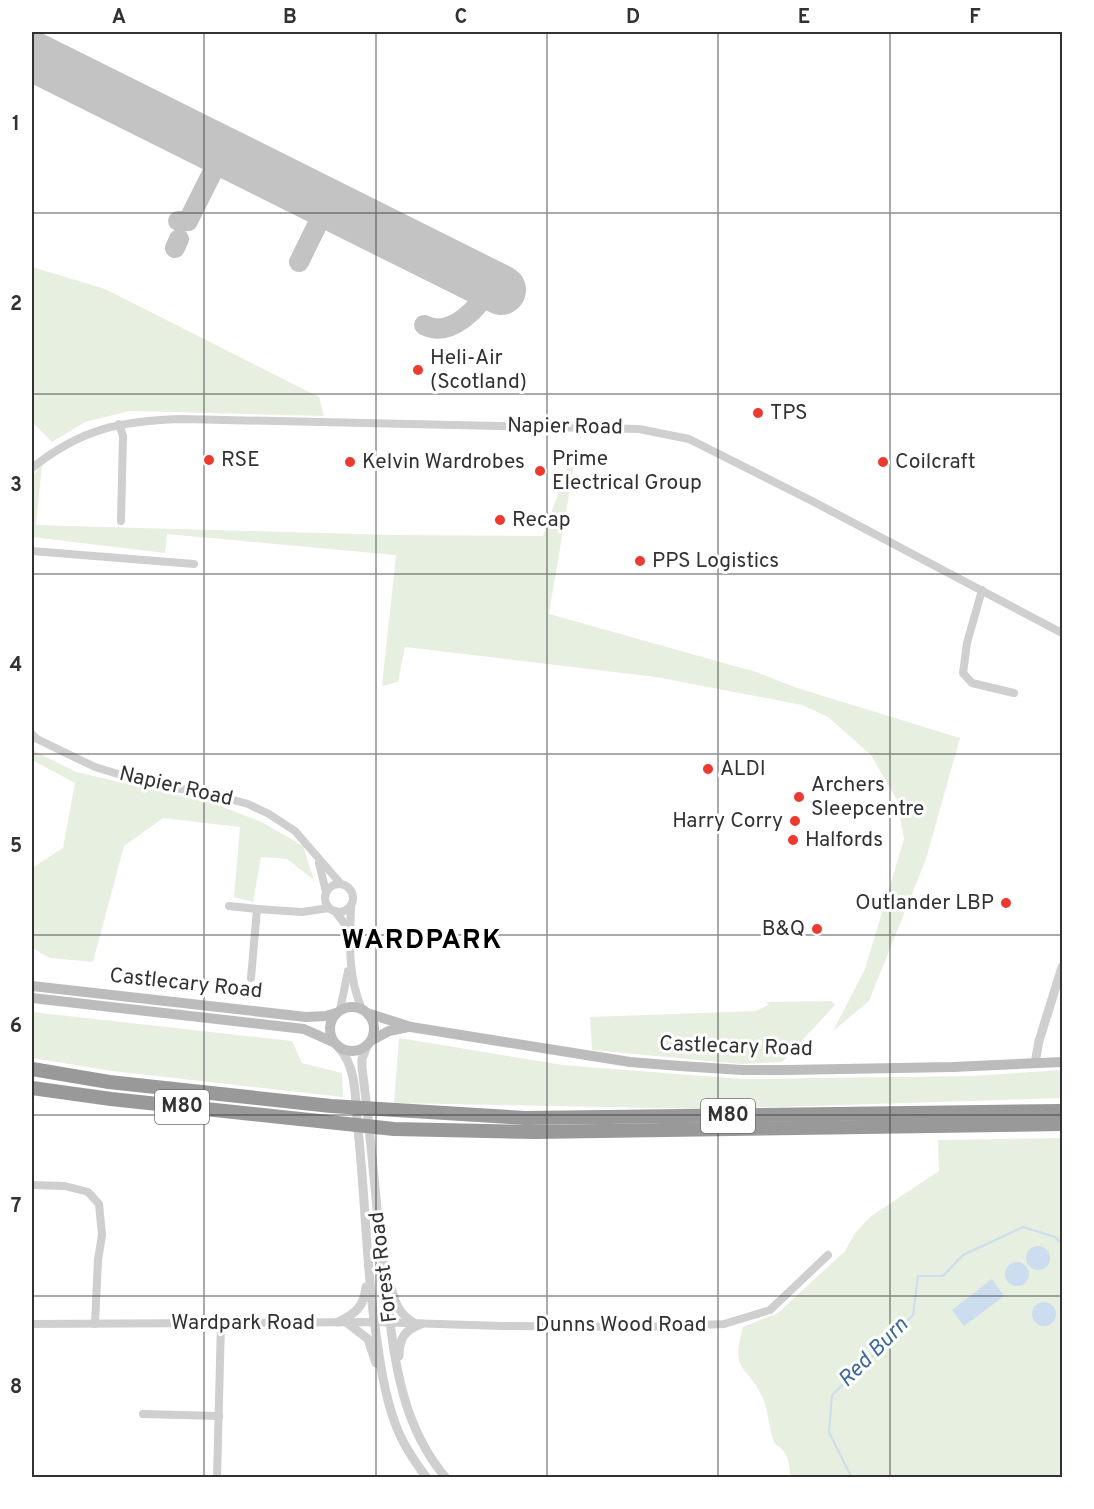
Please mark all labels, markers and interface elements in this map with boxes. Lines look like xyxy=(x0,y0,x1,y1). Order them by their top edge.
text: A xyxy=(112,5,126,31)
text: B xyxy=(283,5,297,31)
text: C xyxy=(455,5,467,31)
text: D xyxy=(626,5,640,31)
text: E xyxy=(798,5,810,31)
text: F xyxy=(969,5,981,31)
text: 1 xyxy=(12,112,20,138)
text: 2 xyxy=(10,292,22,318)
place label: Heli-Air (Scotland) xyxy=(430,345,527,396)
marker: Heli-Air (Scotland) xyxy=(411,363,425,377)
place label: TPS xyxy=(770,400,808,427)
marker: TPS xyxy=(751,406,765,420)
street label: Napier Road xyxy=(507,412,623,442)
place label: Prime Electrical Group xyxy=(552,446,702,497)
place label: RSE xyxy=(221,447,260,474)
place label: Kelvin Wardrobes xyxy=(362,449,525,476)
place label: Coilcraft xyxy=(895,449,976,476)
marker: RSE xyxy=(202,453,216,467)
marker: Kelvin Wardrobes xyxy=(343,455,357,469)
marker: Coilcraft xyxy=(876,455,890,469)
marker: Prime Electrical Group xyxy=(533,464,547,478)
text: 3 xyxy=(10,473,22,499)
place label: Recap xyxy=(512,507,571,534)
marker: Recap xyxy=(493,513,507,527)
place label: PPS Logistics xyxy=(652,548,779,575)
marker: PPS Logistics xyxy=(633,554,647,568)
text: 4 xyxy=(10,653,22,679)
place label: ALDI xyxy=(720,756,766,783)
street label: Napier Road xyxy=(116,761,236,813)
marker: ALDI xyxy=(701,762,715,776)
place label: Archers Sleepcentre xyxy=(811,772,924,823)
marker: Archers Sleepcentre xyxy=(792,790,806,804)
place label: Harry Corry xyxy=(672,808,783,835)
marker: Harry Corry xyxy=(788,814,802,828)
place label: Halfords xyxy=(805,827,883,854)
marker: Halfords xyxy=(786,833,800,847)
text: 5 xyxy=(10,834,22,860)
place label: Outlander LBP xyxy=(855,890,994,917)
marker: Outlander LBP xyxy=(999,896,1013,910)
place label: B&Q xyxy=(762,916,805,943)
marker: B&Q xyxy=(810,922,824,936)
district label: WARDPARK xyxy=(341,924,503,958)
street label: Castlecary Road xyxy=(108,963,264,1005)
text: 6 xyxy=(10,1014,22,1040)
street label: Castlecary Road xyxy=(659,1031,813,1063)
road number: M80 xyxy=(155,1090,209,1124)
road number: M80 xyxy=(701,1099,755,1133)
text: 7 xyxy=(11,1194,21,1220)
street label: Forest Road xyxy=(364,1210,404,1324)
street label: Wardpark Road xyxy=(171,1310,315,1337)
street label: Dunns Wood Road xyxy=(535,1312,707,1339)
water label: Red Burn xyxy=(833,1312,915,1394)
text: 8 xyxy=(10,1375,22,1401)

